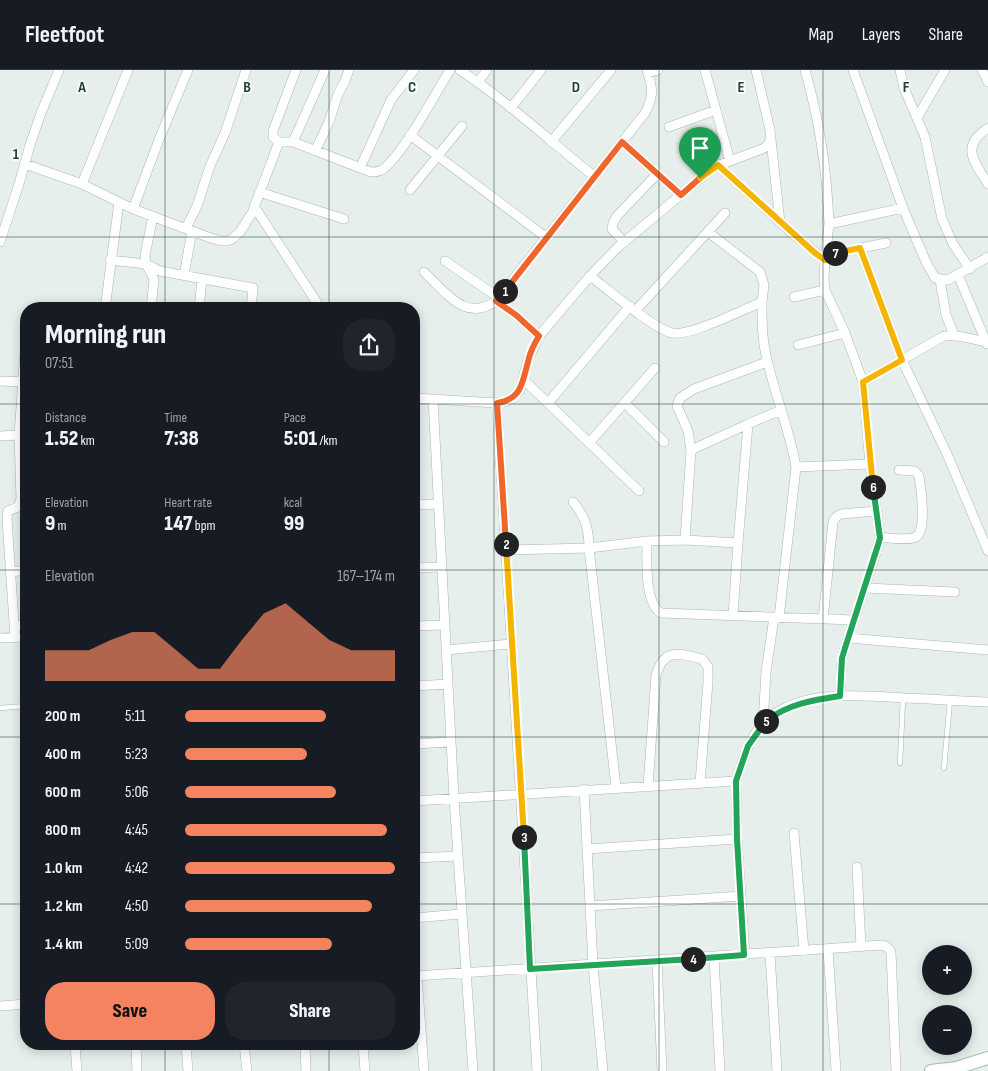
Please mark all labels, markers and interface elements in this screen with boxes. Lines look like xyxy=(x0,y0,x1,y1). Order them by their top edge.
text: Fleetfoot xyxy=(25,20,104,49)
text: Map xyxy=(809,24,834,45)
text: Layers xyxy=(862,24,901,45)
text: Share xyxy=(929,24,963,45)
text: A xyxy=(77,78,86,97)
text: B xyxy=(243,78,251,97)
text: C xyxy=(408,78,416,97)
text: D xyxy=(572,78,580,97)
text: E xyxy=(738,78,745,97)
text: F xyxy=(903,78,910,97)
pin xyxy=(679,127,721,178)
icon: arrive xyxy=(686,134,714,162)
text: 1 xyxy=(13,145,20,164)
pin: 7 xyxy=(822,240,848,266)
text: 7 xyxy=(832,245,839,262)
pin: 1 xyxy=(492,278,518,304)
text: 1 xyxy=(503,283,508,300)
text: Morning run xyxy=(45,318,166,351)
button: share xyxy=(343,319,395,371)
text: 07:51 xyxy=(45,354,73,373)
text: Distance xyxy=(45,409,86,426)
text: Time xyxy=(164,409,187,426)
text: Pace xyxy=(284,409,306,426)
text: 1.52 xyxy=(45,426,78,451)
text: 7:38 xyxy=(164,426,199,451)
text: 5:01 xyxy=(284,426,317,451)
text: km xyxy=(78,432,95,449)
text: /km xyxy=(317,432,338,449)
pin: 6 xyxy=(860,474,886,500)
text: 6 xyxy=(870,479,877,496)
text: Elevation xyxy=(45,494,88,511)
text: Heart rate xyxy=(164,494,212,511)
text: kcal xyxy=(284,494,302,511)
text: 9 xyxy=(45,511,55,536)
text: 147 xyxy=(164,511,193,536)
text: 99 xyxy=(284,511,304,536)
text: m xyxy=(55,517,66,534)
text: bpm xyxy=(193,517,215,534)
pin: 2 xyxy=(494,532,518,556)
text: 2 xyxy=(503,536,510,553)
text: Elevation xyxy=(45,567,94,586)
text: 167–174 m xyxy=(337,567,395,586)
text: 200 m xyxy=(45,707,80,726)
text: 5:11 xyxy=(125,707,146,726)
pin: 5 xyxy=(754,708,778,734)
text: 5 xyxy=(763,713,770,730)
text: 400 m xyxy=(45,745,81,764)
text: 5:23 xyxy=(125,745,148,764)
text: 600 m xyxy=(45,783,81,802)
text: 5:06 xyxy=(125,783,149,802)
text: 800 m xyxy=(45,821,81,840)
text: 4:45 xyxy=(125,821,148,840)
pin: 3 xyxy=(512,824,536,850)
text: 3 xyxy=(521,829,528,846)
text: 1.0 km xyxy=(45,859,82,878)
text: 4:42 xyxy=(125,859,148,878)
text: 1.2 km xyxy=(45,897,83,916)
text: 4:50 xyxy=(125,897,148,916)
text: 1.4 km xyxy=(45,935,83,954)
text: 5:09 xyxy=(125,935,149,954)
map controls xyxy=(922,945,972,1055)
button: + xyxy=(922,945,972,995)
pin: 4 xyxy=(680,946,706,972)
text: 4 xyxy=(690,951,697,968)
button: Save xyxy=(45,982,215,1040)
button: Share xyxy=(225,982,395,1040)
button: − xyxy=(922,1005,972,1055)

